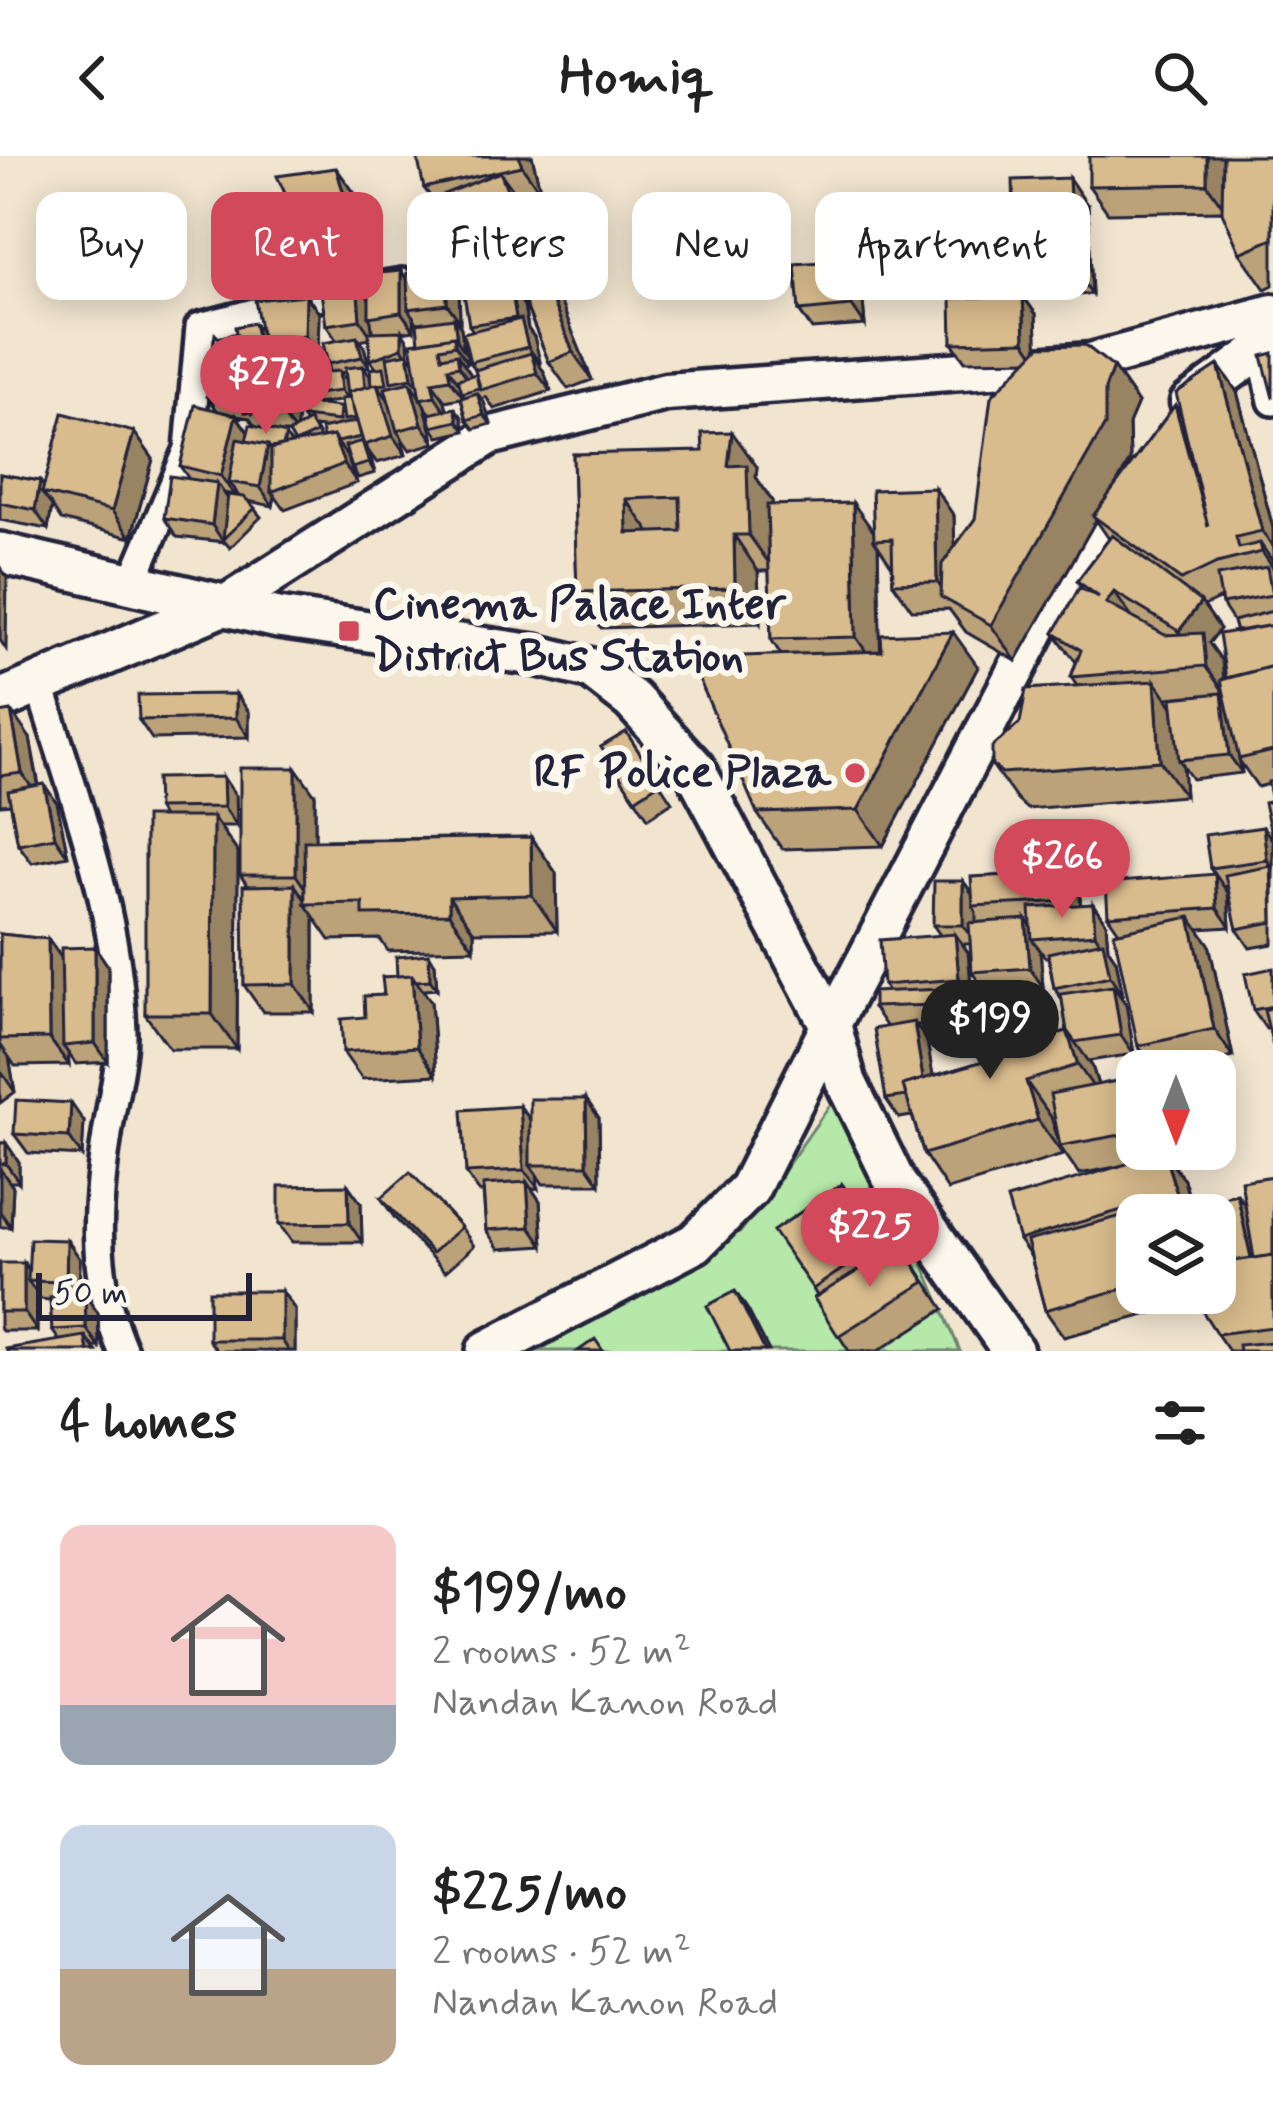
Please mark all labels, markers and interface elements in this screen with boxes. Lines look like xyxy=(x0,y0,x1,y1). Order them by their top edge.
text: Homiq xyxy=(559,43,714,114)
icon: back xyxy=(60,45,126,111)
icon: search xyxy=(1147,45,1213,111)
chip: Buy xyxy=(36,192,187,300)
chip: Rent xyxy=(211,192,383,300)
chip: Filters xyxy=(407,192,608,300)
chip: New xyxy=(632,192,791,300)
chip: Apartment xyxy=(815,192,1090,300)
pin: $273 xyxy=(195,335,337,437)
text: $273 xyxy=(227,348,305,399)
place label: Cinema Palace Inter District Bus Station xyxy=(373,576,787,687)
marker: Cinema Palace Inter District Bus Station xyxy=(336,618,362,644)
place label: RF Police Plaza xyxy=(534,744,832,803)
marker: RF Police Plaza xyxy=(842,760,868,786)
pin: $266 xyxy=(991,819,1133,921)
text: $266 xyxy=(1021,832,1103,883)
pin: $199 xyxy=(919,980,1061,1082)
text: $199 xyxy=(948,993,1032,1044)
north arrow xyxy=(1116,1050,1236,1170)
map controls xyxy=(1116,1050,1236,1314)
pin: $225 xyxy=(799,1188,941,1290)
button: layers xyxy=(1116,1194,1236,1314)
text: $225 xyxy=(828,1201,912,1252)
scale bar xyxy=(36,1267,252,1320)
text: 50 m xyxy=(54,1272,128,1316)
text: 4 homes xyxy=(60,1390,237,1456)
icon: filters xyxy=(1147,1390,1213,1456)
text: $199/mo xyxy=(432,1561,627,1627)
icon: home xyxy=(156,1573,300,1717)
text: 2 rooms · 52 m² xyxy=(432,1627,691,1678)
text: Nandan Kanon Road xyxy=(432,1678,778,1729)
text: $225/mo xyxy=(432,1861,627,1927)
icon: home xyxy=(156,1873,300,2017)
text: 2 rooms · 52 m² xyxy=(432,1927,691,1978)
text: Nandan Kanon Road xyxy=(432,1978,778,2029)

